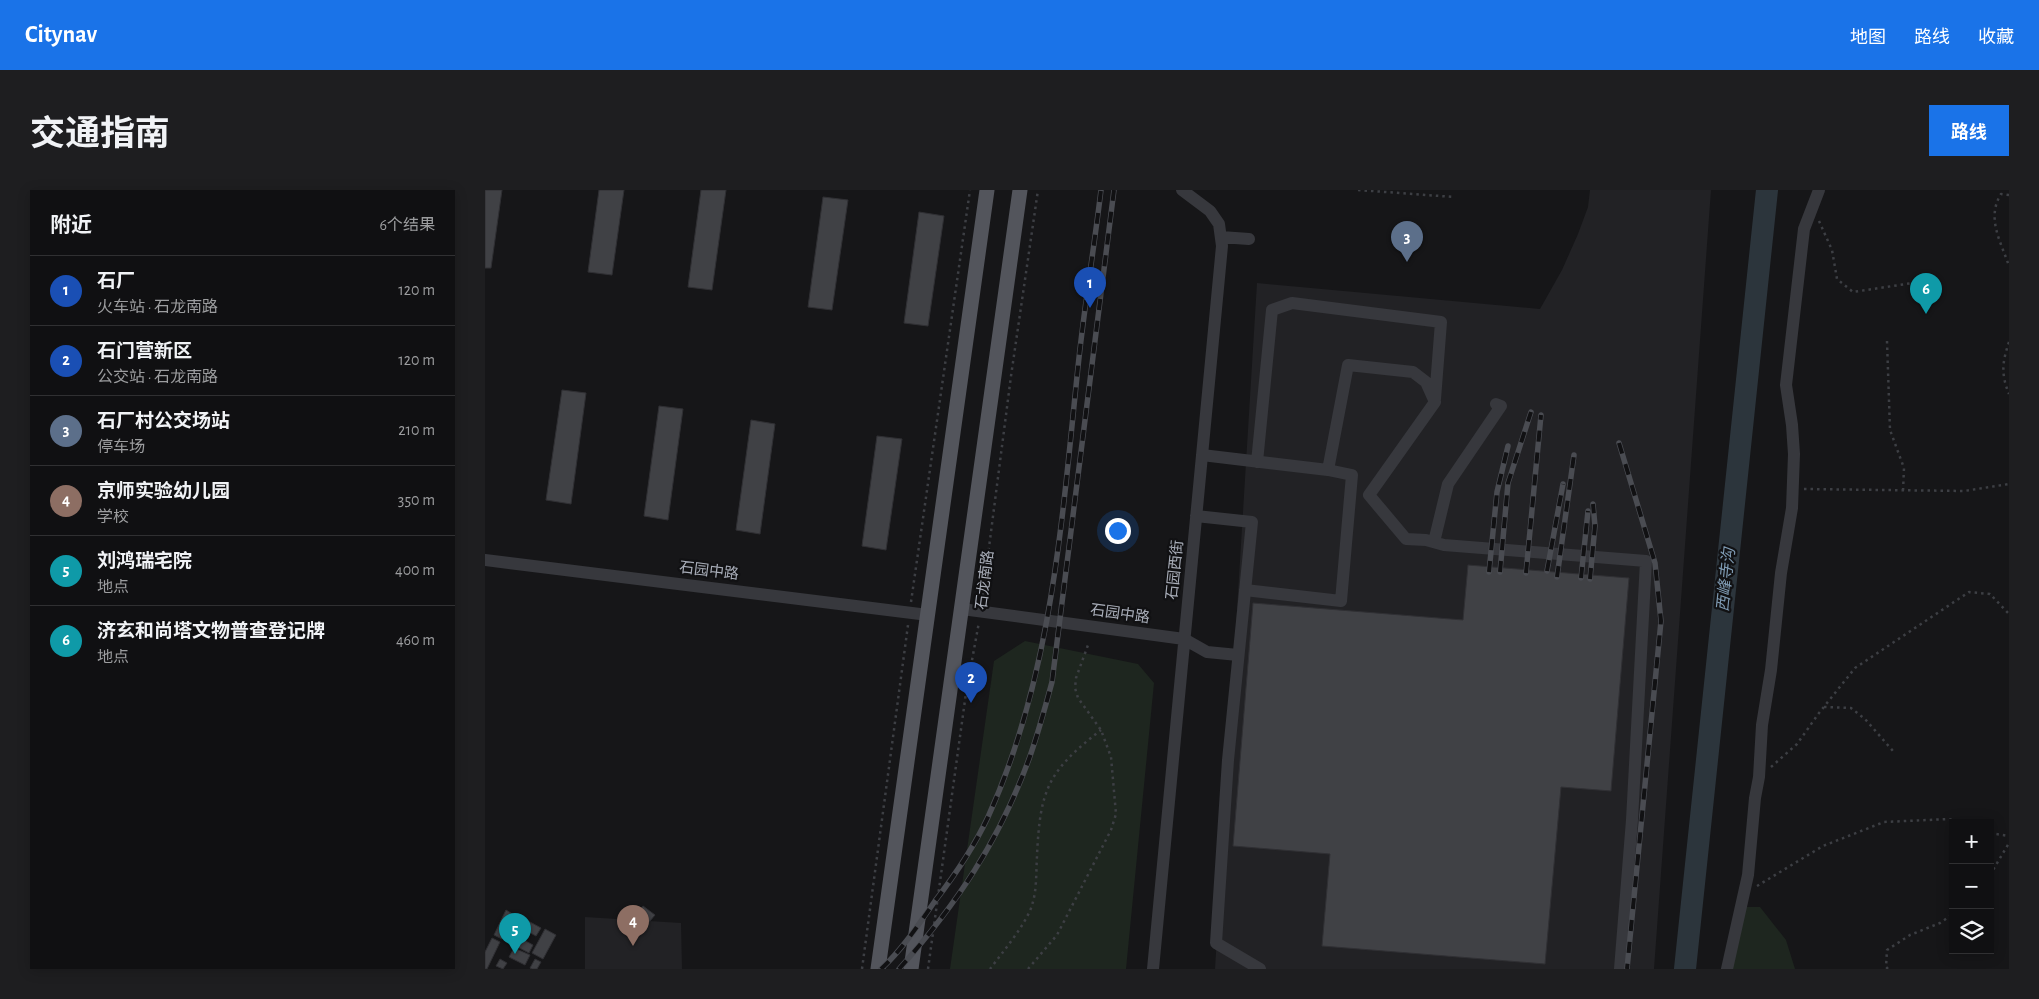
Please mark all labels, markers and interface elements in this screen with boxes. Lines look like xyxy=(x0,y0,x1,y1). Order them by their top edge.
text: Citynav xyxy=(25,23,97,47)
text: 地图 xyxy=(1850,29,1886,47)
text: 路线 xyxy=(1914,29,1950,47)
text: 收藏 xyxy=(1978,29,2014,47)
button: 路线 xyxy=(1929,105,2009,156)
text: 交通指南 xyxy=(30,117,170,152)
text: 附近 xyxy=(50,215,92,236)
text: 6个结果 xyxy=(379,217,435,233)
pin: 3 xyxy=(1391,221,1423,262)
pin: 1 xyxy=(1074,267,1106,308)
text: 石厂 xyxy=(97,272,135,291)
pin: 6 xyxy=(1910,273,1942,314)
text: 1 xyxy=(63,282,69,298)
text: 120 m xyxy=(398,282,435,298)
text: 火车站 · 石龙南路 xyxy=(97,299,218,315)
text: 石门营新区 xyxy=(97,342,192,361)
text: 2 xyxy=(62,352,70,368)
text: 120 m xyxy=(398,352,435,368)
text: 公交站 · 石龙南路 xyxy=(97,369,218,385)
text: 石厂村公交场站 xyxy=(97,412,230,431)
text: 3 xyxy=(63,422,69,438)
text: 210 m xyxy=(398,422,435,438)
text: 停车场 xyxy=(97,439,145,455)
text: 京师实验幼儿园 xyxy=(97,482,230,501)
text: 4 xyxy=(62,492,70,508)
text: 350 m xyxy=(398,492,435,508)
text: 学校 xyxy=(97,509,129,525)
your location xyxy=(1105,518,1131,544)
street label: 石园西街 xyxy=(1163,539,1186,601)
water label: 西峰寺沟 xyxy=(1714,545,1738,613)
street label: 石龙南路 xyxy=(972,549,996,611)
text: 刘鸿瑞宅院 xyxy=(97,552,192,571)
street label: 石园中路 xyxy=(678,559,740,582)
text: 5 xyxy=(63,562,69,578)
text: 400 m xyxy=(395,562,435,578)
text: 地点 xyxy=(97,579,129,595)
street label: 石园中路 xyxy=(1089,601,1151,626)
text: 济玄和尚塔文物普查登记牌 xyxy=(97,622,325,641)
text: 6 xyxy=(62,632,70,648)
text: 460 m xyxy=(396,632,435,648)
text: 地点 xyxy=(97,649,129,665)
pin: 2 xyxy=(955,662,987,703)
map controls xyxy=(1949,819,1994,954)
button: + xyxy=(1949,819,1994,864)
button: − xyxy=(1949,864,1994,909)
pin: 4 xyxy=(617,905,649,946)
button: layers xyxy=(1949,909,1994,954)
pin: 5 xyxy=(499,913,531,954)

